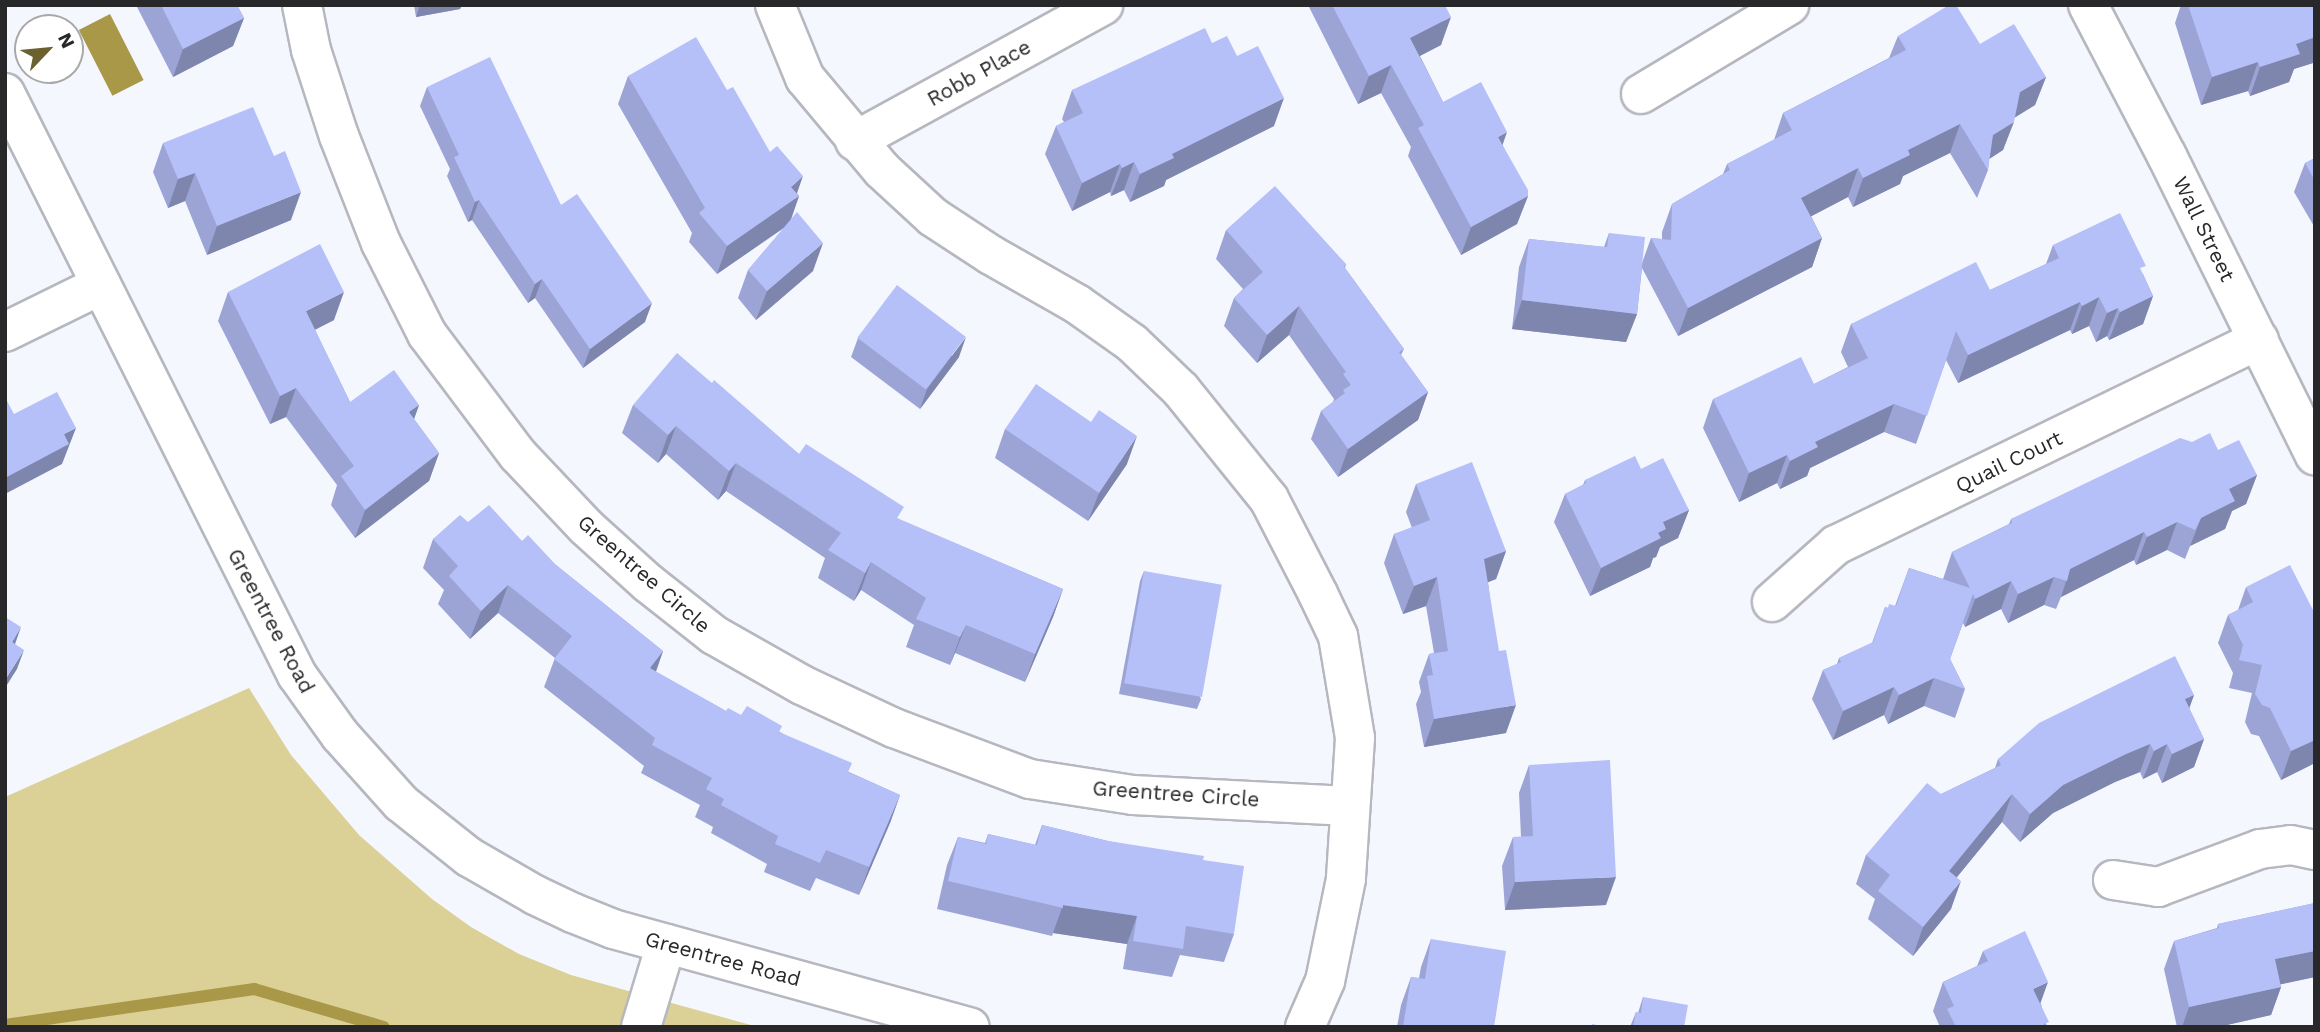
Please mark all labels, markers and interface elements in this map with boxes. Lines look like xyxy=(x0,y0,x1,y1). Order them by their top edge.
north arrow xyxy=(14,14,84,84)
text: N xyxy=(53,29,80,52)
street label: Robb Place xyxy=(923,34,1035,112)
street label: Wall Street xyxy=(2168,172,2240,286)
street label: Quail Court xyxy=(1951,425,2067,499)
street label: Greentree Circle xyxy=(573,510,715,638)
street label: Greentree Road xyxy=(222,544,320,698)
street label: Greentree Circle xyxy=(1092,776,1260,812)
street label: Greentree Road xyxy=(642,926,804,992)

